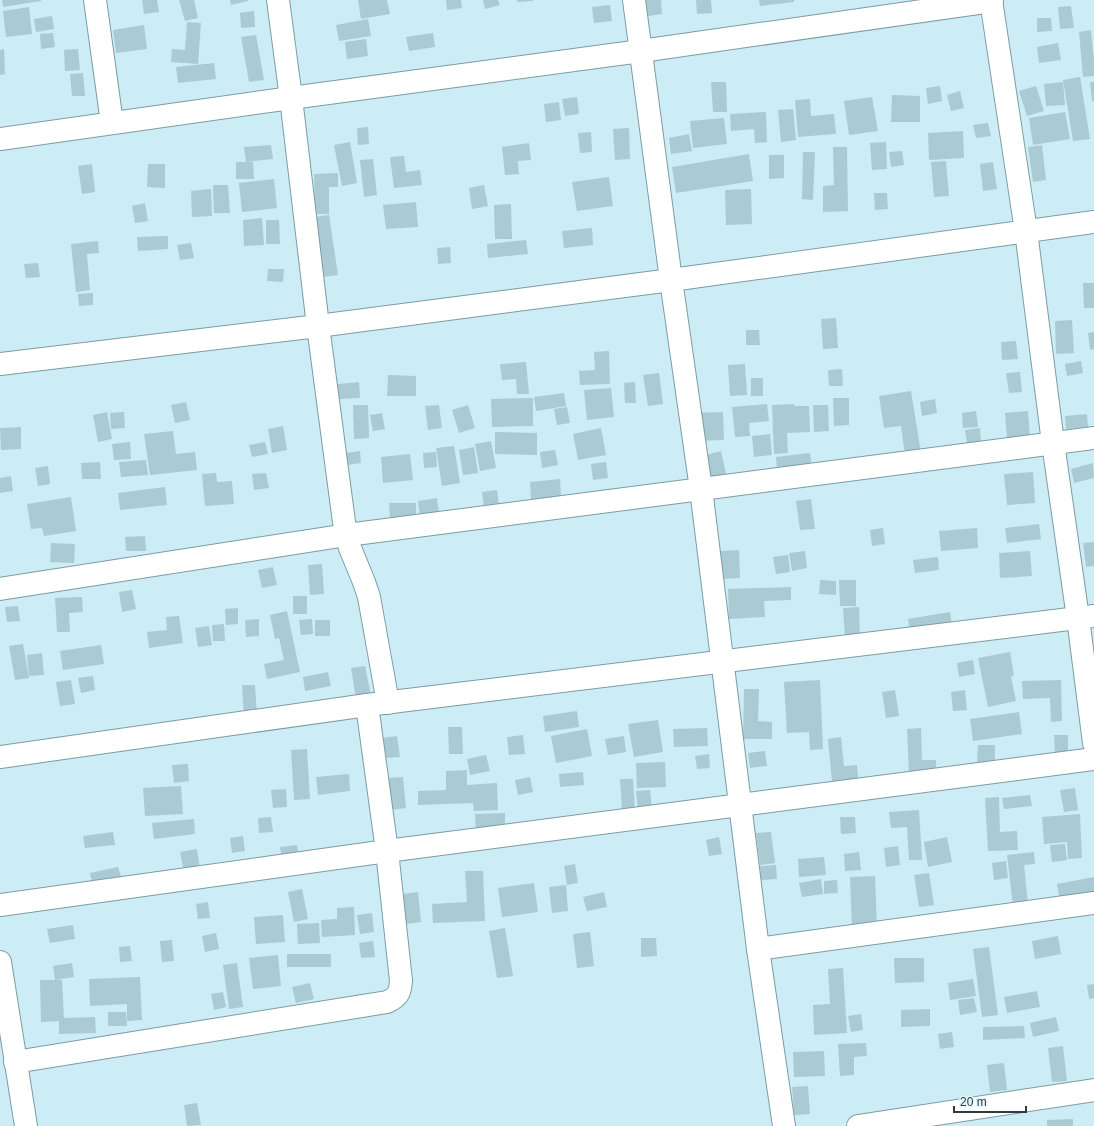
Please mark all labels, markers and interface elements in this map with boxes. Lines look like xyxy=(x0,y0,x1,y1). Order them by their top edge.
scale bar xyxy=(954,1088,1026,1114)
text: 20 m xyxy=(960,1095,987,1109)

